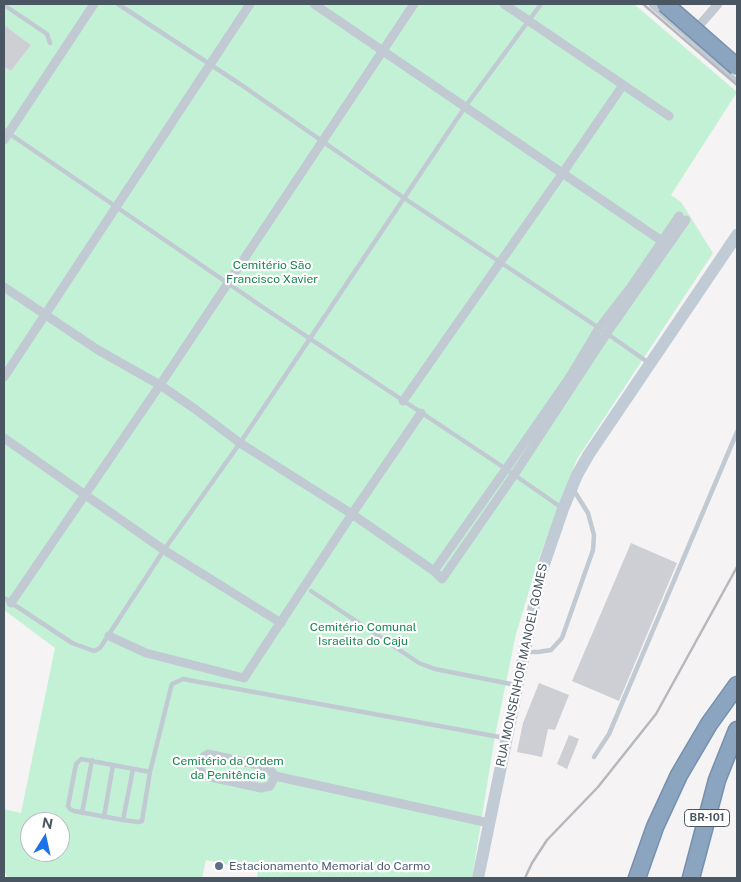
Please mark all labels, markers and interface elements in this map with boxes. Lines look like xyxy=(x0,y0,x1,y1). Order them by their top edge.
park label: Cemitério São Francisco Xavier xyxy=(226,258,318,286)
street label: RUA MONSENHOR MANOEL GOMES xyxy=(493,562,551,768)
park label: Cemitério Comunal Israelita do Caju xyxy=(310,620,416,648)
park label: Cemitério da Ordem da Penitência xyxy=(172,754,284,782)
road number: BR-101 xyxy=(684,810,730,826)
north arrow xyxy=(20,812,70,862)
text: N xyxy=(41,814,54,832)
place label: Estacionamento Memorial do Carmo xyxy=(229,859,430,873)
marker: Estacionamento Memorial do Carmo xyxy=(213,860,225,872)

